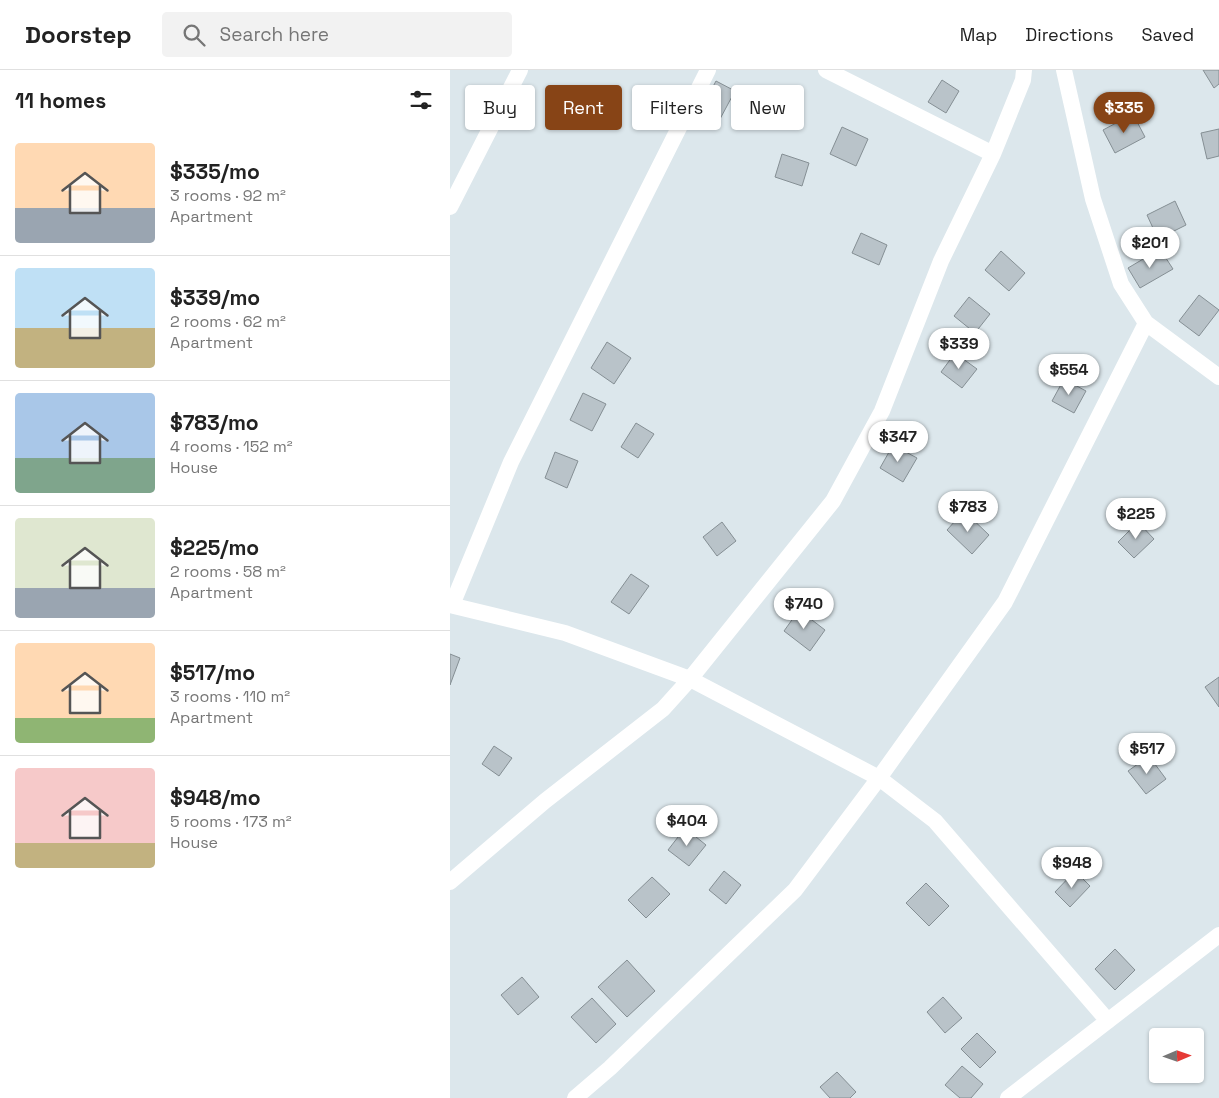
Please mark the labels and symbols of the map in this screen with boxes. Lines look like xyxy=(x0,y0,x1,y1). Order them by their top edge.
pin: $335 xyxy=(1094,92,1154,134)
pin: $201 xyxy=(1120,226,1180,269)
pin: $339 xyxy=(929,328,989,370)
pin: $554 xyxy=(1039,354,1099,396)
pin: $347 xyxy=(868,420,928,463)
pin: $783 xyxy=(938,490,998,533)
pin: $225 xyxy=(1106,498,1166,540)
pin: $740 xyxy=(774,588,834,630)
pin: $517 xyxy=(1117,732,1177,775)
pin: $404 xyxy=(657,804,717,847)
pin: $948 xyxy=(1042,846,1102,889)
north arrow xyxy=(1149,1028,1204,1082)

